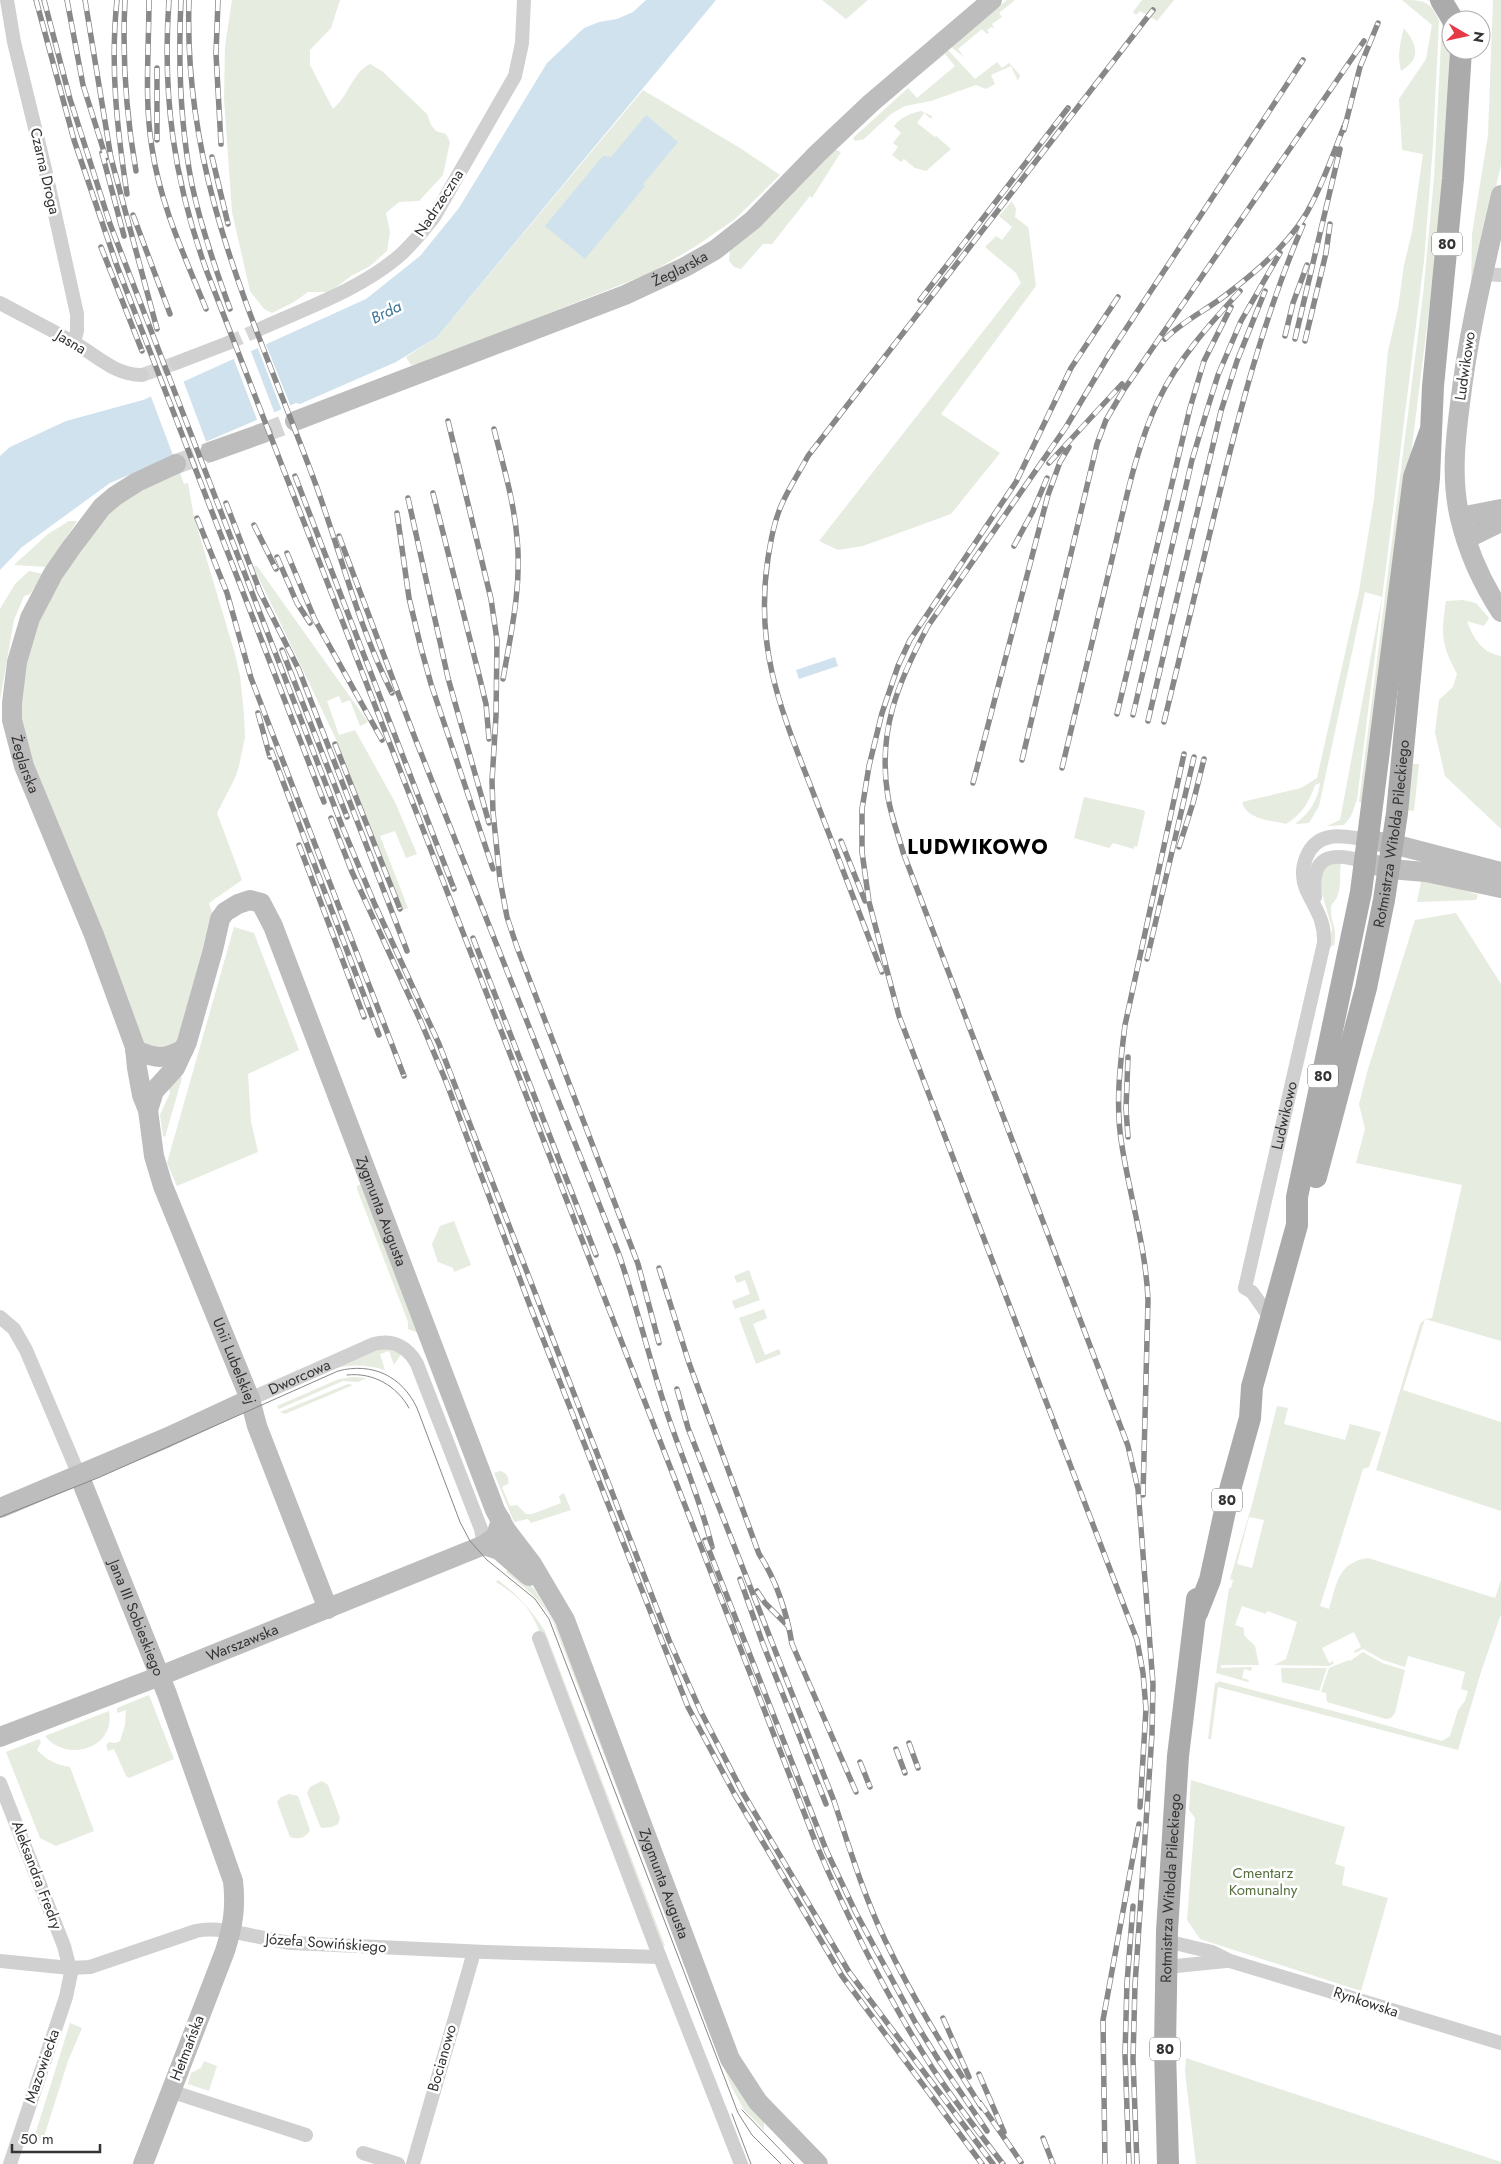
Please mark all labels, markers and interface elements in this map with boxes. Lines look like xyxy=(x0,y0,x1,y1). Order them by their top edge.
north arrow xyxy=(1441,10,1491,60)
text: N xyxy=(1468,30,1490,44)
street label: Czarna Droga xyxy=(24,126,66,216)
street label: Nadrzeczna xyxy=(409,165,469,241)
road number: 80 xyxy=(1432,232,1462,255)
street label: Żeglarska xyxy=(648,245,712,292)
water label: Brda xyxy=(367,295,405,329)
street label: Jasna xyxy=(50,323,90,360)
street label: Ludwikowo xyxy=(1449,330,1481,402)
street label: Żeglarska xyxy=(5,733,45,797)
street label: Rotmistrza Witolda Pileckiego xyxy=(1368,739,1415,930)
district label: LUDWIKOWO xyxy=(907,833,1049,862)
road number: 80 xyxy=(1308,1064,1338,1088)
street label: Ludwikowo xyxy=(1266,1079,1303,1152)
street label: Zygmunta Augusta xyxy=(350,1153,412,1269)
street label: Unii Lubelskiej xyxy=(207,1314,262,1406)
street label: Dworcowa xyxy=(265,1354,334,1401)
road number: 80 xyxy=(1212,1488,1242,1512)
street label: Jana III Sobieskiego xyxy=(102,1555,170,1679)
street label: Warszawska xyxy=(203,1618,282,1667)
street label: Rotmistrza Witolda Pileckiego xyxy=(1155,1793,1187,1983)
street label: Aleksandra Fredry xyxy=(6,1817,68,1933)
street label: Zygmunta Augusta xyxy=(633,1825,695,1942)
park label: Cmentarz Komunalny xyxy=(1229,1862,1298,1901)
street label: Józefa Sowińskiego xyxy=(263,1928,387,1958)
street label: Rynkowska xyxy=(1331,1981,1401,2023)
street label: Hetmańska xyxy=(164,2012,210,2084)
street label: Bocianowo xyxy=(422,2022,462,2094)
street label: Mazowiecka xyxy=(19,2026,65,2106)
road number: 80 xyxy=(1150,2038,1180,2060)
scale bar xyxy=(12,2122,100,2154)
text: 50 m xyxy=(20,2128,54,2150)

